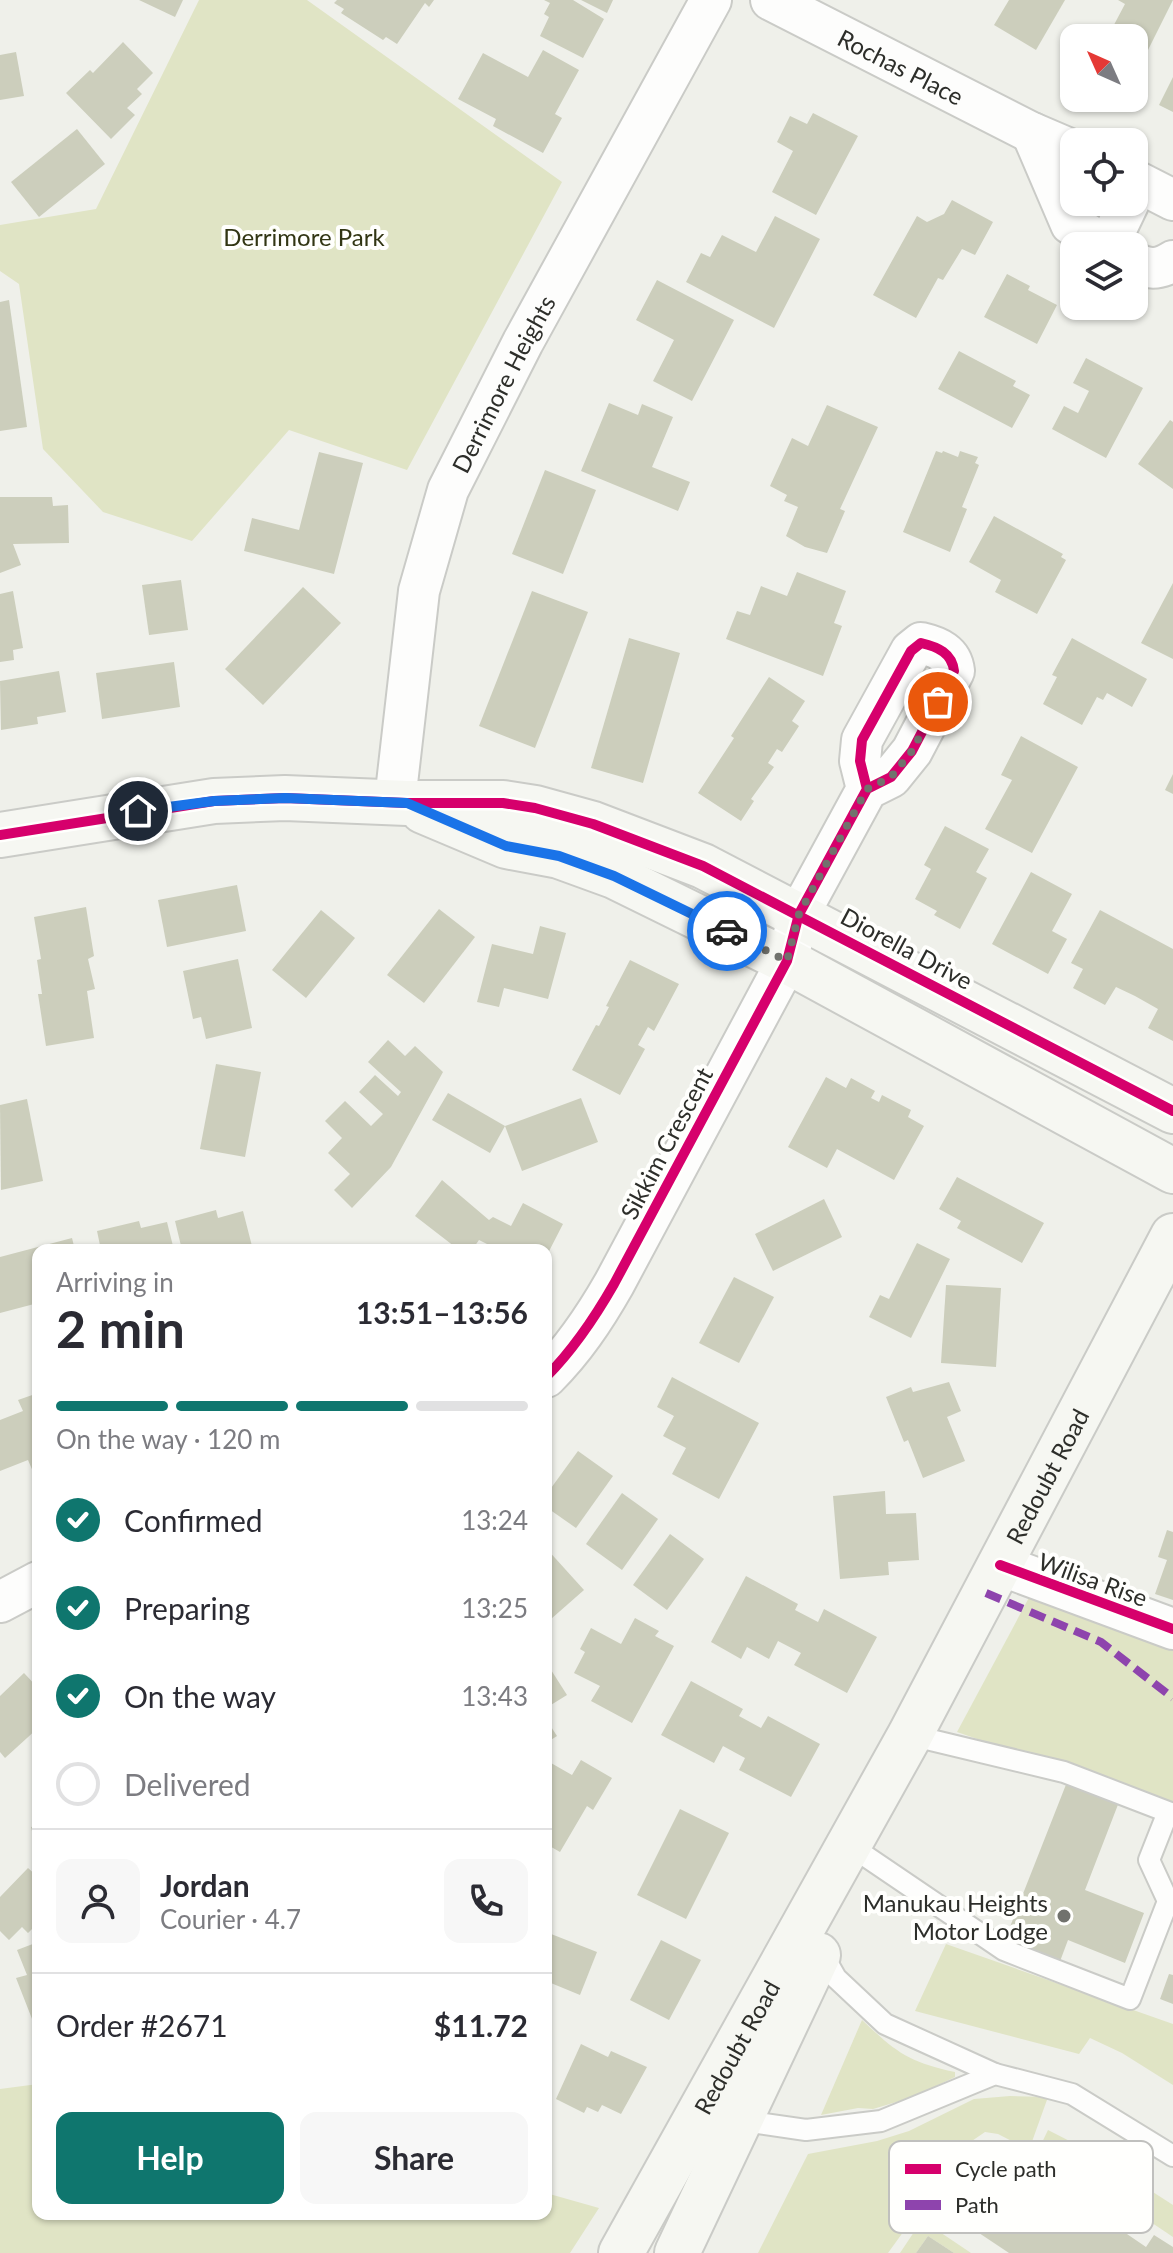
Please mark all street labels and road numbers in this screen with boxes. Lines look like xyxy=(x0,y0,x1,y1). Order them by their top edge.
street label: Rochas Place xyxy=(833,22,969,110)
street label: Derrimore Heights xyxy=(445,290,560,477)
street label: Diorella Drive xyxy=(836,901,978,995)
street label: Sikkim Crescent xyxy=(614,1062,718,1224)
street label: Redoubt Road xyxy=(999,1403,1094,1548)
street label: Wilisa Rise xyxy=(1034,1546,1152,1612)
street label: Redoubt Road xyxy=(687,1975,785,2119)

